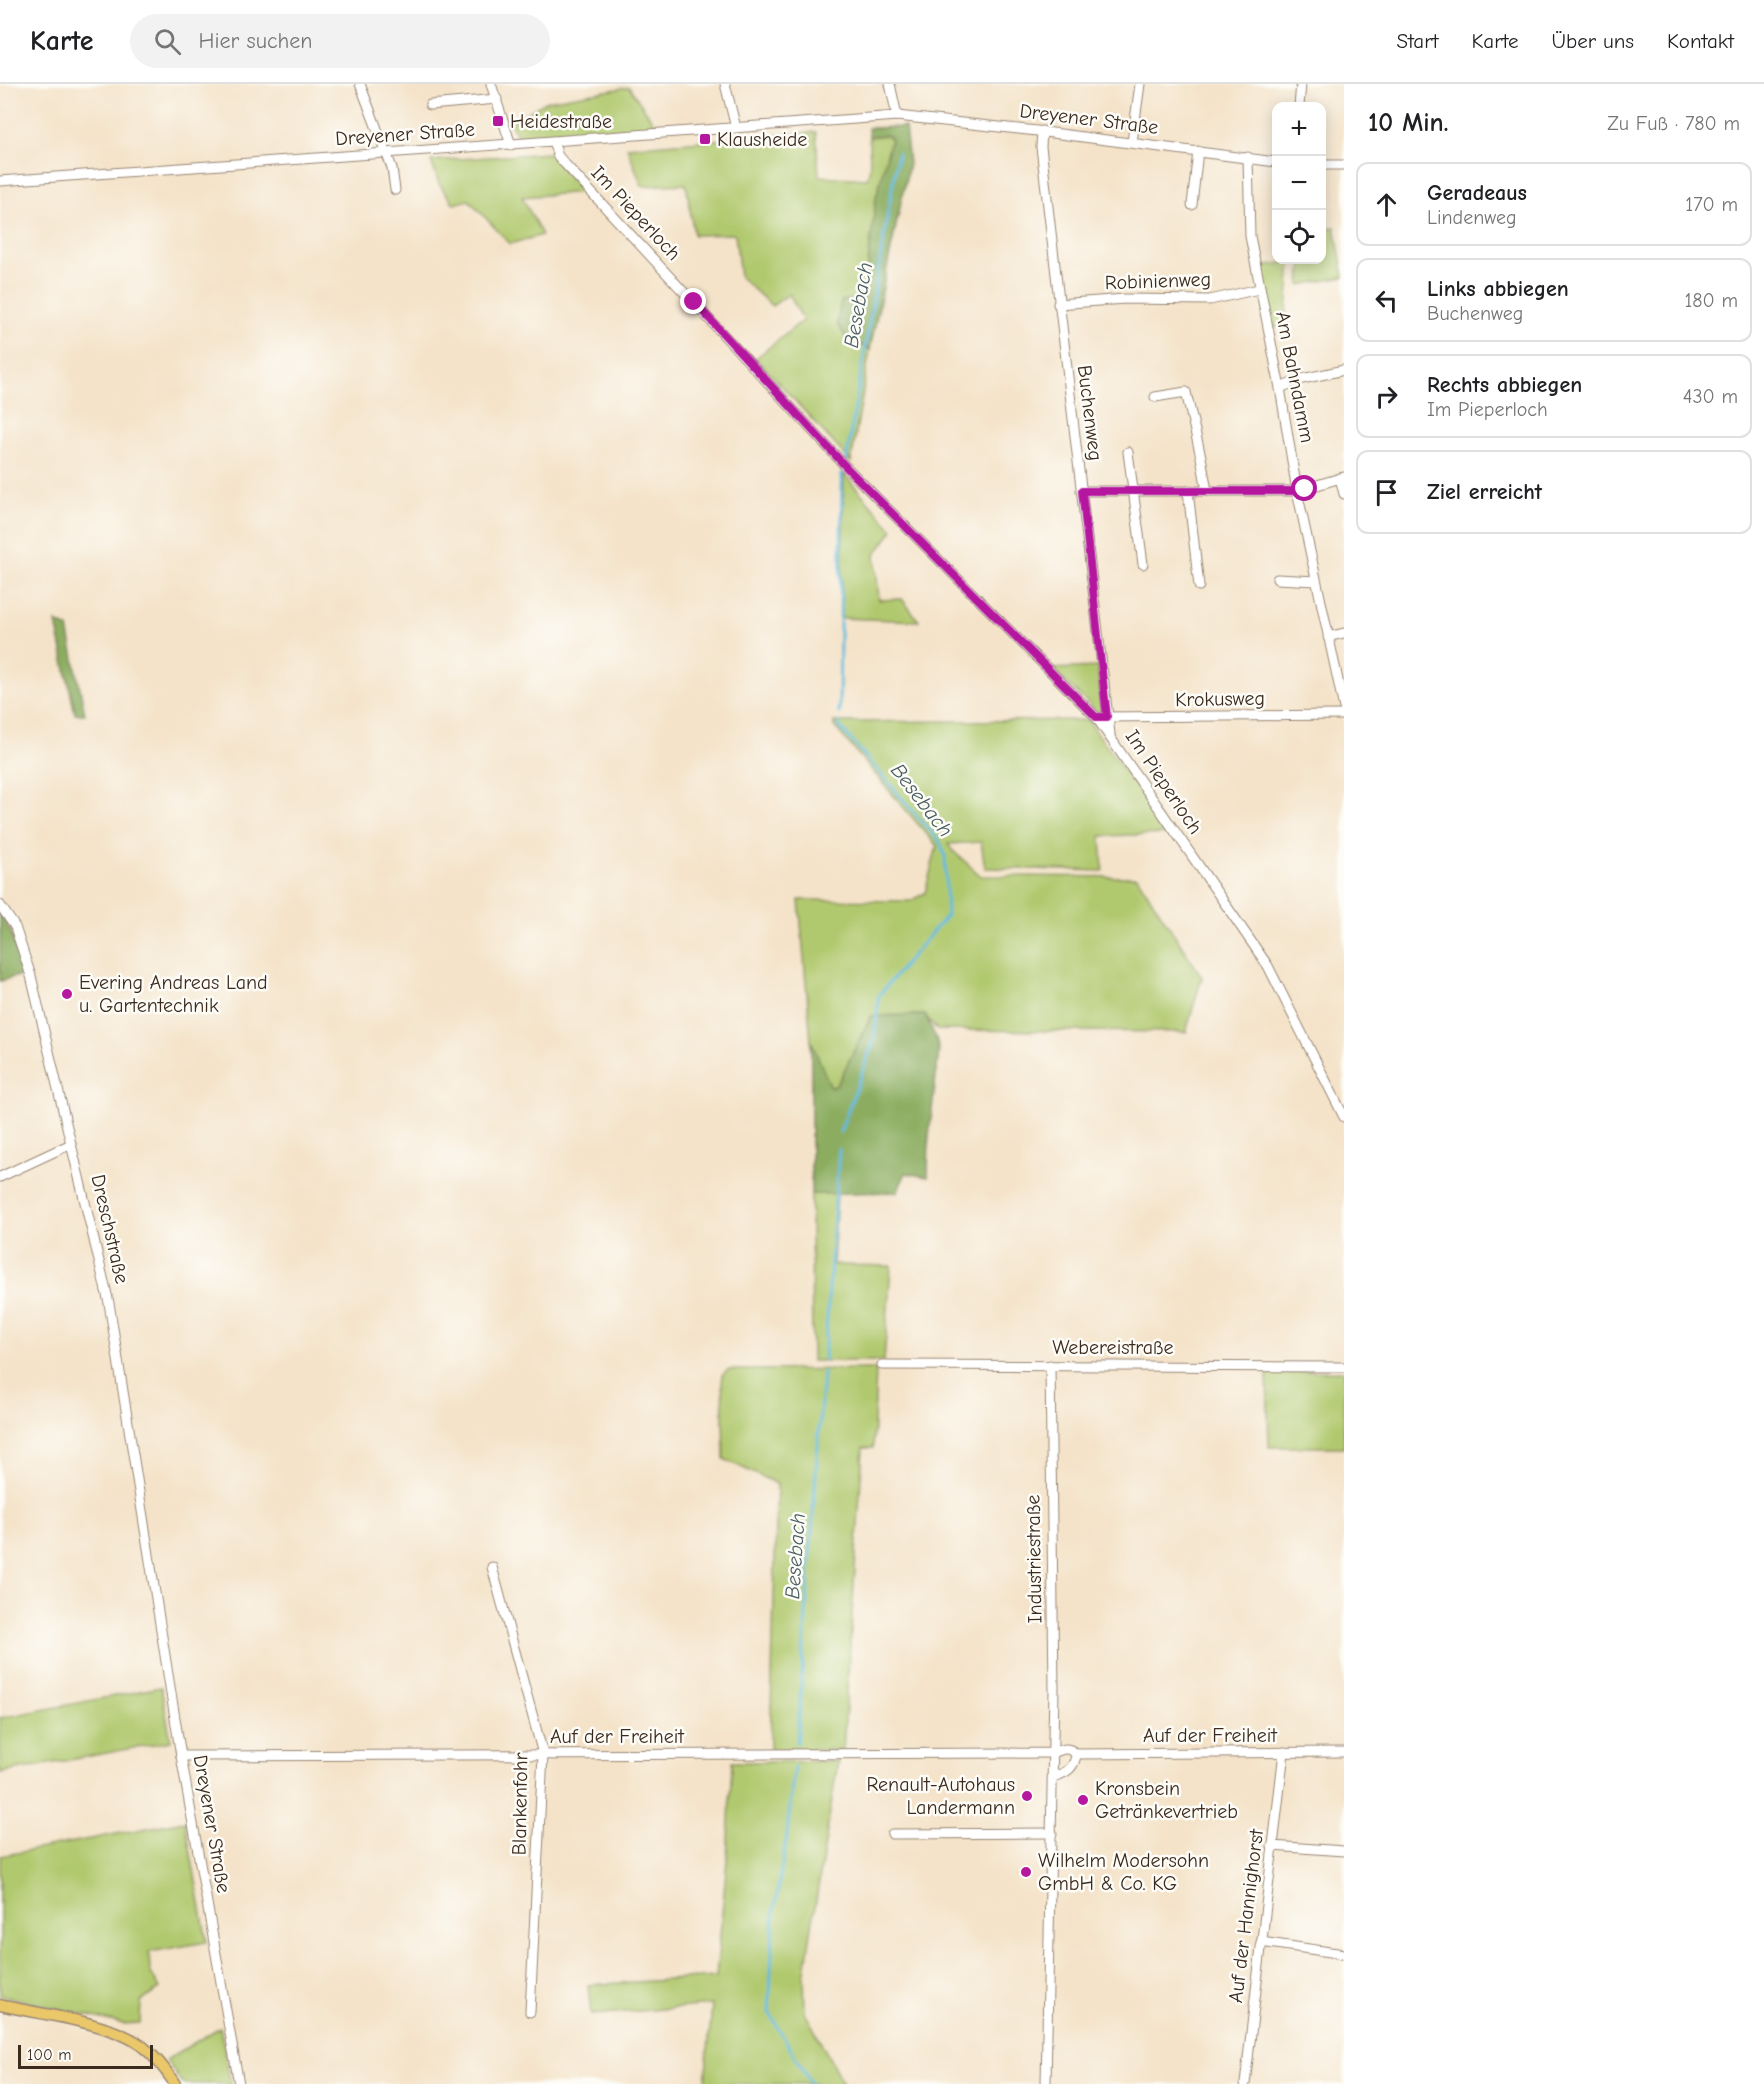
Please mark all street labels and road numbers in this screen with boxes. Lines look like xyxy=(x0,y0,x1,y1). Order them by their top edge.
street label: Dreyener Straße xyxy=(1018,99,1160,139)
street label: Dreyener Straße xyxy=(335,118,475,150)
street label: Im Pieperloch xyxy=(586,161,686,265)
street label: Robinienweg xyxy=(1104,268,1212,294)
street label: Am Bahndamm xyxy=(1271,309,1319,445)
street label: Buchenweg xyxy=(1073,364,1107,462)
street label: Krokusweg xyxy=(1175,687,1265,711)
street label: Im Pieperloch xyxy=(1121,726,1207,838)
street label: Dreschstraße xyxy=(86,1172,134,1286)
street label: Webereistraße xyxy=(1052,1336,1174,1359)
street label: Industriestraße xyxy=(1021,1494,1047,1624)
street label: Auf der Freiheit xyxy=(1143,1724,1278,1747)
street label: Auf der Freiheit xyxy=(550,1725,685,1748)
street label: Blankenfohr xyxy=(508,1752,532,1856)
street label: Dreyener Straße xyxy=(189,1753,235,1895)
street label: Auf der Hannighorst xyxy=(1224,1827,1268,2004)

